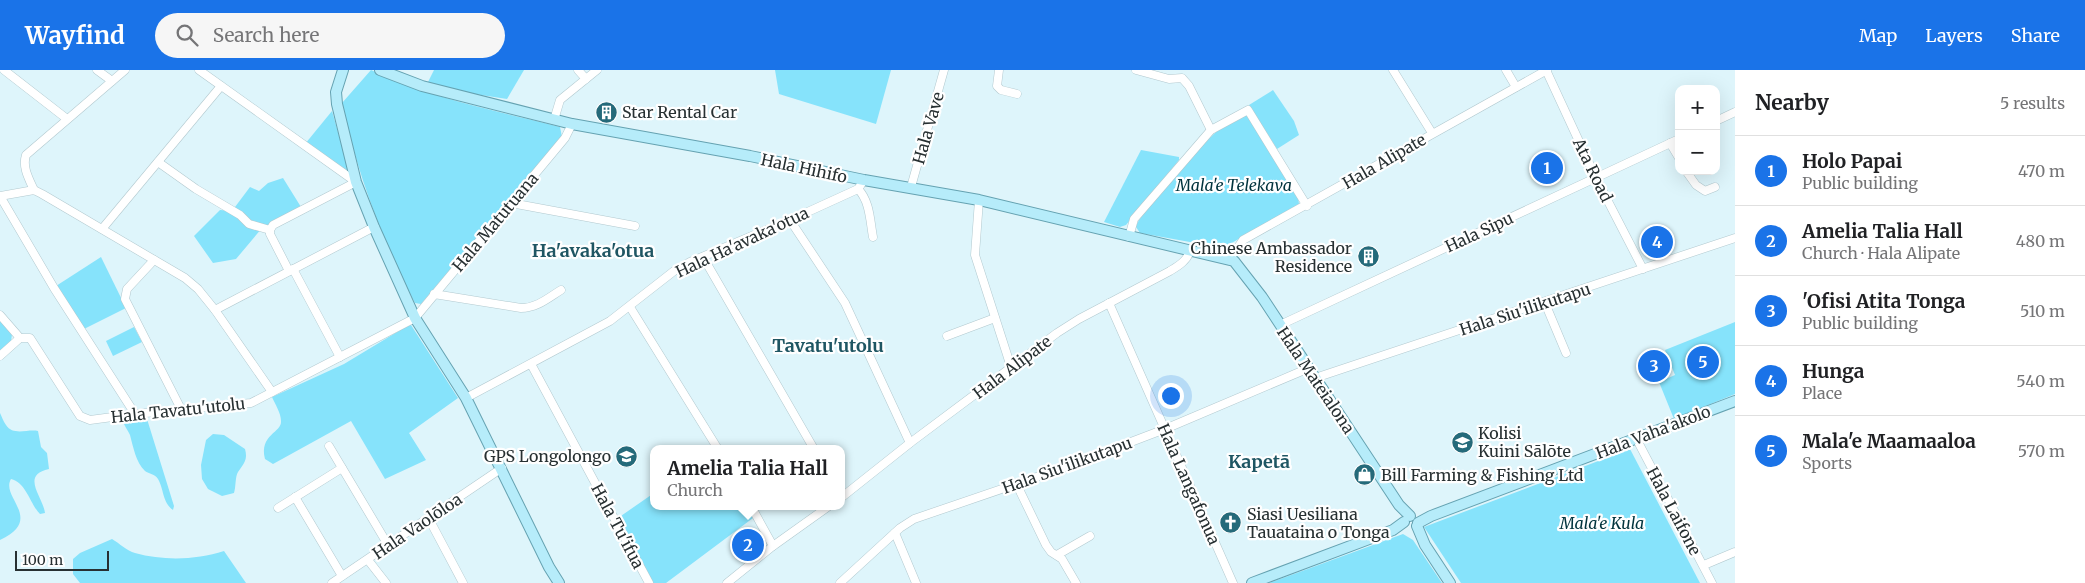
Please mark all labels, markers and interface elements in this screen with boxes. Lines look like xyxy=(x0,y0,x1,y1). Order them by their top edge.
search box xyxy=(155,13,505,58)
text: Wayfind xyxy=(25,20,125,51)
icon: search xyxy=(173,21,201,49)
text: Search here xyxy=(213,23,319,47)
text: Map xyxy=(1859,24,1897,47)
text: Layers xyxy=(1925,24,1983,47)
text: Share xyxy=(2011,24,2060,47)
map controls xyxy=(1675,85,1720,175)
button: + xyxy=(1675,85,1720,130)
text: Nearby xyxy=(1755,89,1829,116)
street label: Hala Vave xyxy=(908,90,948,166)
text: 5 results xyxy=(2000,93,2065,113)
building icon: Star Rental Car xyxy=(594,100,618,124)
place label: Star Rental Car xyxy=(622,102,737,122)
street label: Hala Alipate xyxy=(1339,129,1429,193)
button: − xyxy=(1675,130,1720,175)
street label: Ata Road xyxy=(1569,134,1617,206)
street label: Hala Hihifo xyxy=(759,149,849,187)
pin: 1 xyxy=(1531,149,1563,187)
text: Holo Papai xyxy=(1802,149,1902,173)
text: 1 xyxy=(1767,161,1775,181)
text: 470 m xyxy=(2018,161,2065,181)
street label: Hala Matutuana xyxy=(448,168,543,276)
text: Public building xyxy=(1802,173,1918,193)
park label: Mala'e Telekava xyxy=(1175,175,1292,195)
street label: Hala Ha'avaka'otua xyxy=(672,202,812,282)
street label: Hala Sipu xyxy=(1442,208,1516,256)
text: Amelia Talia Hall xyxy=(1802,219,1963,243)
pin: 4 xyxy=(1641,223,1673,261)
text: 2 xyxy=(1766,231,1776,251)
text: 480 m xyxy=(2016,231,2065,251)
place label: Chinese Ambassador Residence xyxy=(1191,238,1352,276)
district label: Ha'avaka'otua xyxy=(532,239,654,262)
text: Church · Hala Alipate xyxy=(1802,243,1960,263)
building icon: Chinese Ambassador Residence xyxy=(1356,245,1380,269)
street label: Hala Siu'ilikutapu xyxy=(1457,278,1593,340)
text: 'Ofisi Atita Tonga xyxy=(1802,289,1965,313)
text: 3 xyxy=(1766,301,1776,321)
text: 510 m xyxy=(2020,301,2065,321)
text: Public building xyxy=(1802,313,1918,333)
street label: Hala Mateialona xyxy=(1273,323,1359,438)
street label: Hala Alipate xyxy=(969,331,1055,403)
district label: Tavatu'utolu xyxy=(772,334,884,357)
pin: 5 xyxy=(1687,343,1719,381)
pin: 3 xyxy=(1638,347,1670,385)
text: Hunga xyxy=(1802,359,1864,383)
text: 4 xyxy=(1766,371,1776,391)
text: 540 m xyxy=(2016,371,2065,391)
your location xyxy=(1158,383,1184,409)
text: Place xyxy=(1802,383,1842,403)
street label: Hala Tavatu'utolu xyxy=(110,393,246,427)
street label: Hala Vaha'akolo xyxy=(1593,401,1713,463)
street label: Hala Langafonua xyxy=(1153,420,1225,548)
place label: Kolisi Kuini Sālōte xyxy=(1478,423,1571,461)
text: Mala'e Maamaaloa xyxy=(1802,429,1976,453)
school or university icon: Kolisi Kuini Sālōte xyxy=(1450,430,1474,454)
street label: Hala Siu'ilikutapu xyxy=(999,432,1135,498)
text: 5 xyxy=(1766,441,1776,461)
text: 570 m xyxy=(2018,441,2065,461)
school or university icon: GPS Longolongo xyxy=(615,444,639,468)
popup xyxy=(650,445,845,510)
place label: GPS Longolongo xyxy=(484,446,611,466)
district label: Kapetā xyxy=(1228,450,1290,473)
text: Sports xyxy=(1802,453,1852,473)
text: Amelia Talia Hall xyxy=(667,456,828,480)
shop icon: Bill Farming & Fishing Ltd xyxy=(1353,463,1377,487)
street label: Hala Laifone xyxy=(1642,463,1706,559)
place label: Bill Farming & Fishing Ltd xyxy=(1381,465,1584,485)
street label: Hala Tu'ifua xyxy=(587,480,649,572)
text: Church xyxy=(667,480,723,500)
street label: Hala Vaolōloa xyxy=(368,489,466,563)
place label: Siasi Uesiliana Tauataina o Tonga xyxy=(1247,504,1390,542)
church icon: Siasi Uesiliana Tauataina o Tonga xyxy=(1219,511,1243,535)
park label: Mala'e Kula xyxy=(1559,513,1644,533)
pin: 2 xyxy=(732,526,764,564)
scale bar xyxy=(15,548,109,571)
text: 100 m xyxy=(22,551,63,569)

